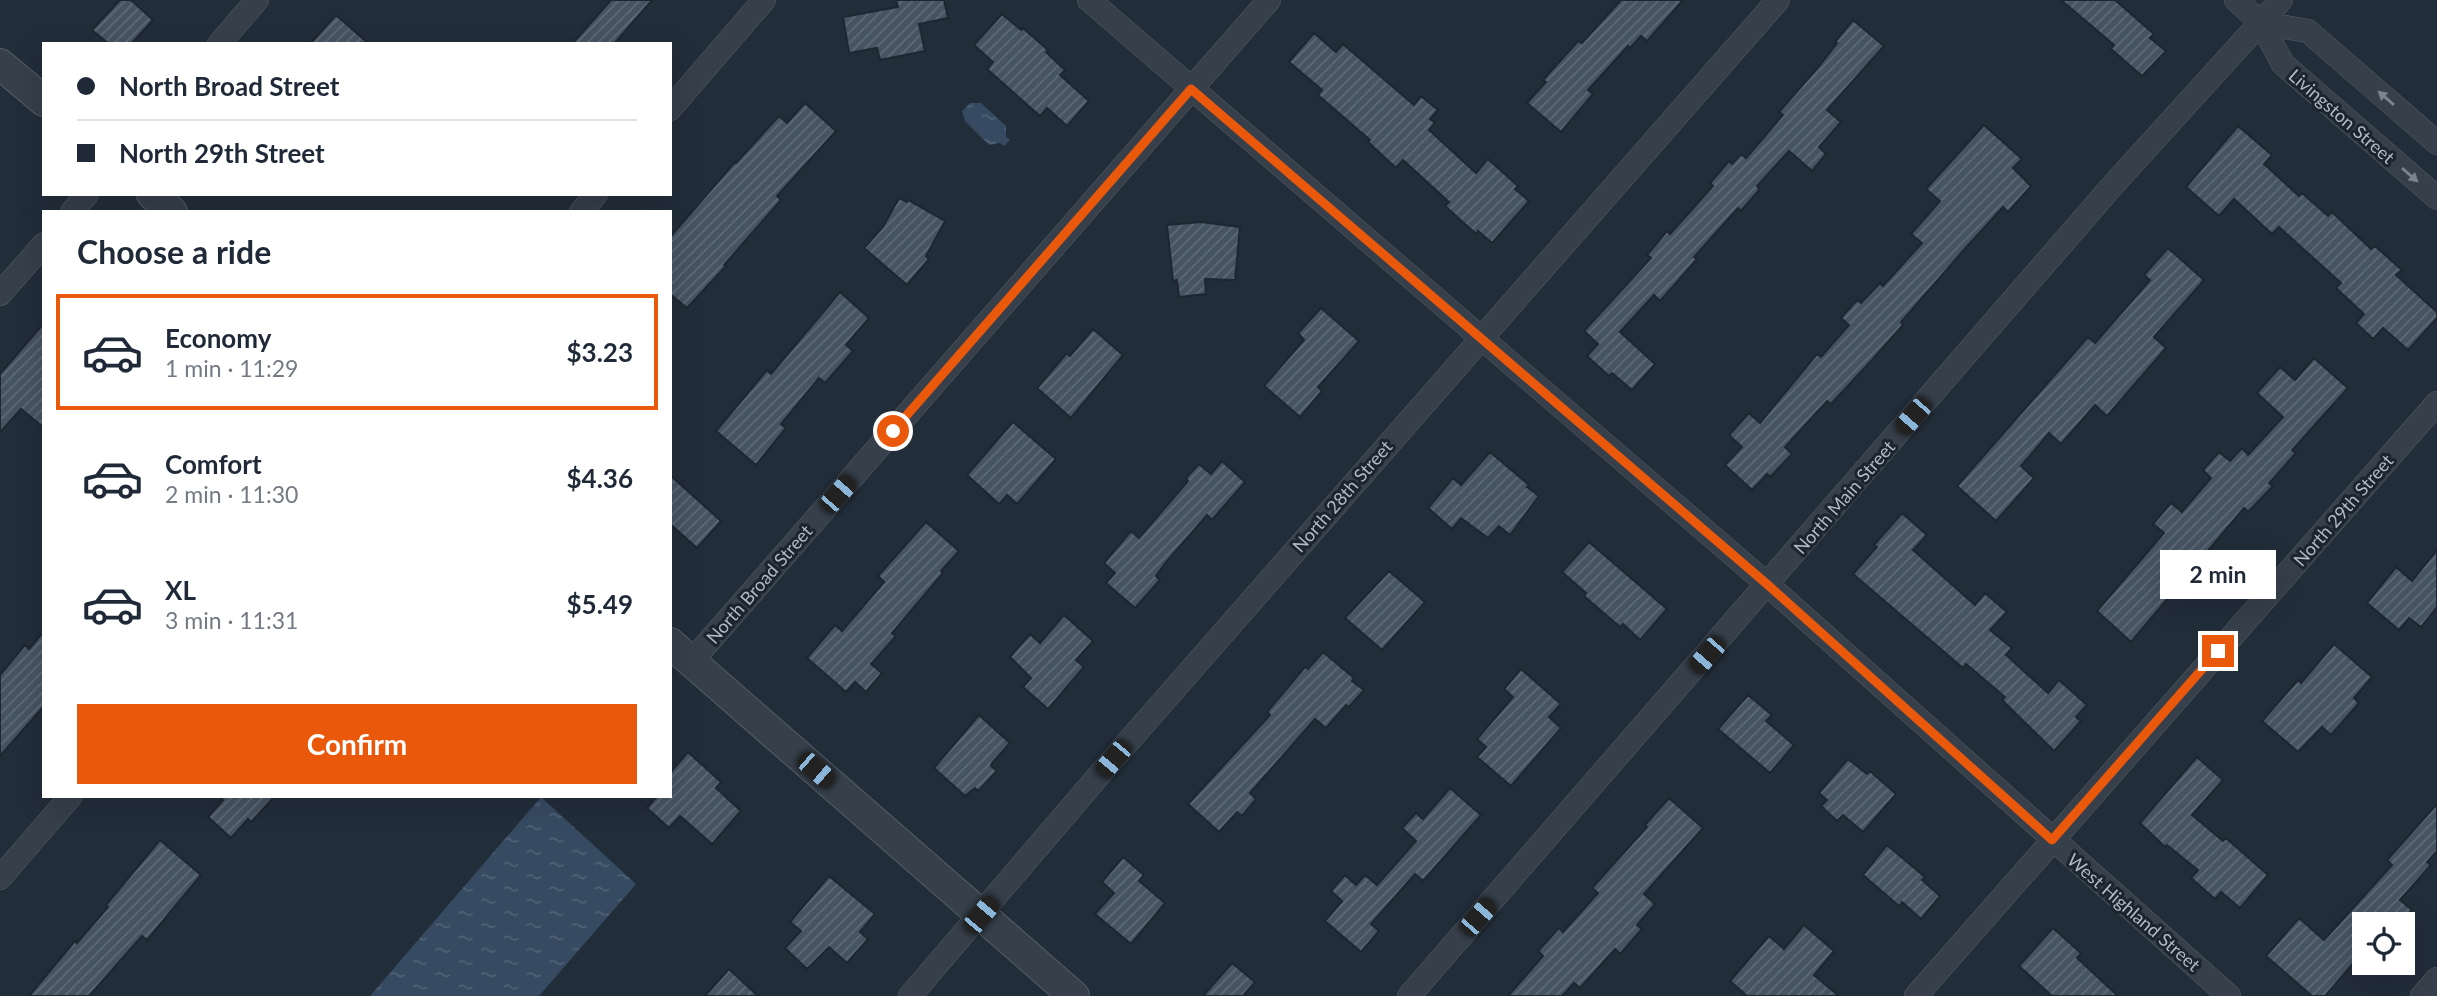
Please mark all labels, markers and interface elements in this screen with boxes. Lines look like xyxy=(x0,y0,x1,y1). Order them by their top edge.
street label: Livingston Street xyxy=(2285,64,2400,168)
text: North Broad Street xyxy=(119,70,339,102)
one-way arrow xyxy=(2377,91,2394,106)
text: North 29th Street xyxy=(119,137,325,169)
one-way arrow xyxy=(2401,167,2419,183)
text: Choose a ride xyxy=(77,232,271,271)
icon: car xyxy=(81,321,144,384)
text: Economy xyxy=(165,322,271,354)
text: $3.23 xyxy=(567,336,633,368)
text: 1 min · 11:29 xyxy=(165,354,298,382)
car xyxy=(1892,393,1935,439)
route start xyxy=(877,415,909,447)
street label: North 28th Street xyxy=(1288,435,1397,556)
street label: North Main Street xyxy=(1789,435,1900,558)
icon: car xyxy=(81,447,144,510)
text: Comfort xyxy=(165,448,262,480)
street label: North 29th Street xyxy=(2289,449,2398,570)
text: $4.36 xyxy=(567,462,633,494)
car xyxy=(817,471,860,517)
text: 2 min · 11:30 xyxy=(165,480,298,508)
street label: North Broad Street xyxy=(701,520,817,648)
callout: 2 min xyxy=(2160,550,2276,598)
text: 2 min xyxy=(2189,560,2247,588)
icon: car xyxy=(81,573,144,636)
text: XL xyxy=(165,574,196,606)
text: $5.49 xyxy=(567,588,633,620)
text: 3 min · 11:31 xyxy=(165,606,298,634)
car xyxy=(1686,632,1729,678)
route end xyxy=(2202,635,2234,667)
button: Confirm xyxy=(77,704,637,784)
car xyxy=(1092,736,1135,782)
car xyxy=(794,748,839,792)
street label: West Highland Street xyxy=(2063,848,2205,976)
car xyxy=(960,892,1003,938)
car xyxy=(1457,894,1500,940)
map controls xyxy=(2352,912,2415,975)
button: locate xyxy=(2352,912,2415,975)

